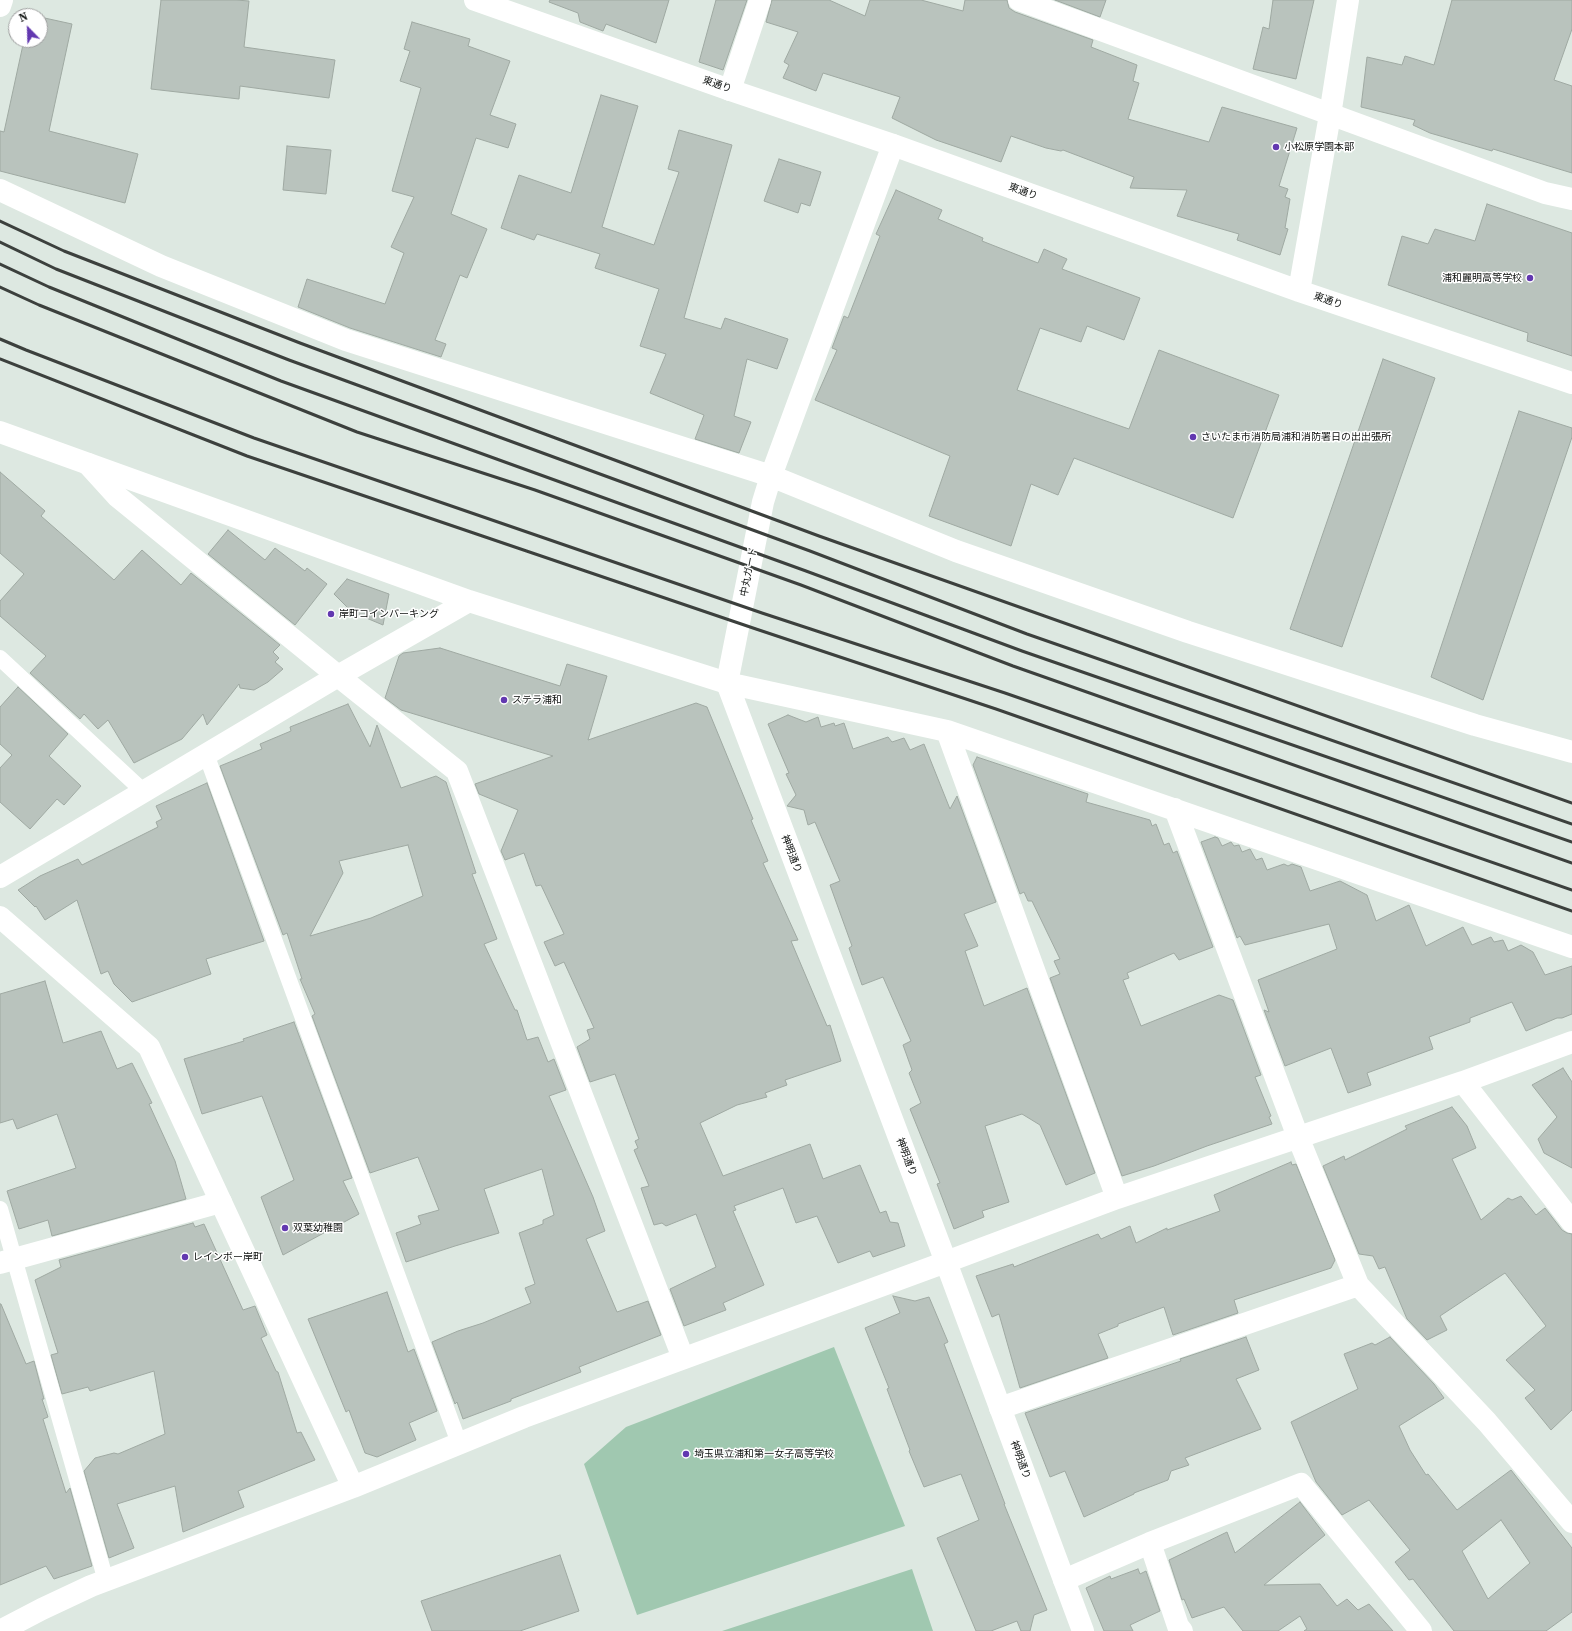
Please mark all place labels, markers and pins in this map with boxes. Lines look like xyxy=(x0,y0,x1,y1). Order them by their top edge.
place label: 小松原学園本部 xyxy=(1284,141,1354,153)
marker: 小松原学園本部 xyxy=(1271,142,1281,152)
place label: 浦和麗明高等学校 xyxy=(1442,272,1522,284)
marker: 浦和麗明高等学校 xyxy=(1525,273,1535,283)
place label: さいたま市消防局浦和消防署日の出出張所 xyxy=(1201,431,1391,443)
marker: さいたま市消防局浦和消防署日の出出張所 xyxy=(1188,432,1198,442)
place label: 岸町コインパーキング xyxy=(339,608,439,620)
marker: 岸町コインパーキング xyxy=(326,609,336,619)
place label: ステラ浦和 xyxy=(512,694,562,706)
marker: ステラ浦和 xyxy=(499,695,509,705)
place label: 双葉幼稚園 xyxy=(293,1222,343,1234)
marker: 双葉幼稚園 xyxy=(280,1223,290,1233)
place label: レインボー岸町 xyxy=(193,1251,263,1263)
marker: レインボー岸町 xyxy=(180,1252,190,1262)
place label: 埼玉県立浦和第一女子高等学校 xyxy=(694,1448,834,1460)
marker: 埼玉県立浦和第一女子高等学校 xyxy=(681,1449,691,1459)

